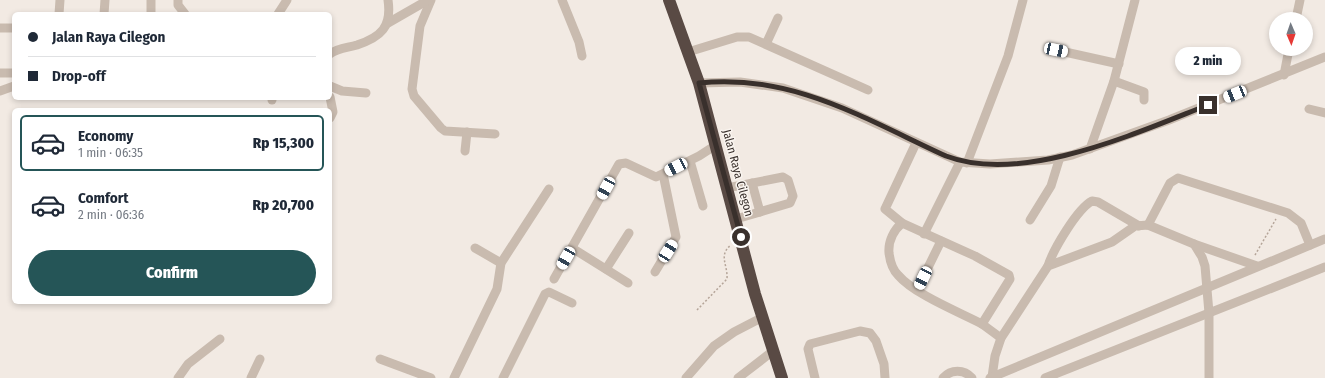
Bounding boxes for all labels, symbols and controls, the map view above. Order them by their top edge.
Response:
north arrow [1269,12,1313,56]
map controls [1269,12,1313,56]
text: Jalan Raya Cilegon [52,28,165,46]
car [1043,42,1069,58]
callout: 2 min [1175,47,1241,75]
text: 2 min [1194,53,1222,68]
text: Drop-off [52,67,106,85]
car [1222,84,1248,104]
route end [1199,96,1217,114]
icon: car [30,125,66,161]
text: Economy [78,127,133,145]
street label: Jalan Raya Cilegon [720,128,756,218]
text: Rp 15,300 [253,134,314,152]
text: 1 min · 06:35 [78,145,143,160]
car [663,156,689,178]
car [595,175,617,201]
icon: car [30,187,66,223]
text: Comfort [78,189,129,207]
text: Rp 20,700 [253,196,314,214]
text: 2 min · 06:36 [78,207,144,222]
route start [732,228,750,246]
car [657,238,679,264]
car [555,245,577,271]
button: Confirm [28,250,316,296]
car [912,265,934,291]

